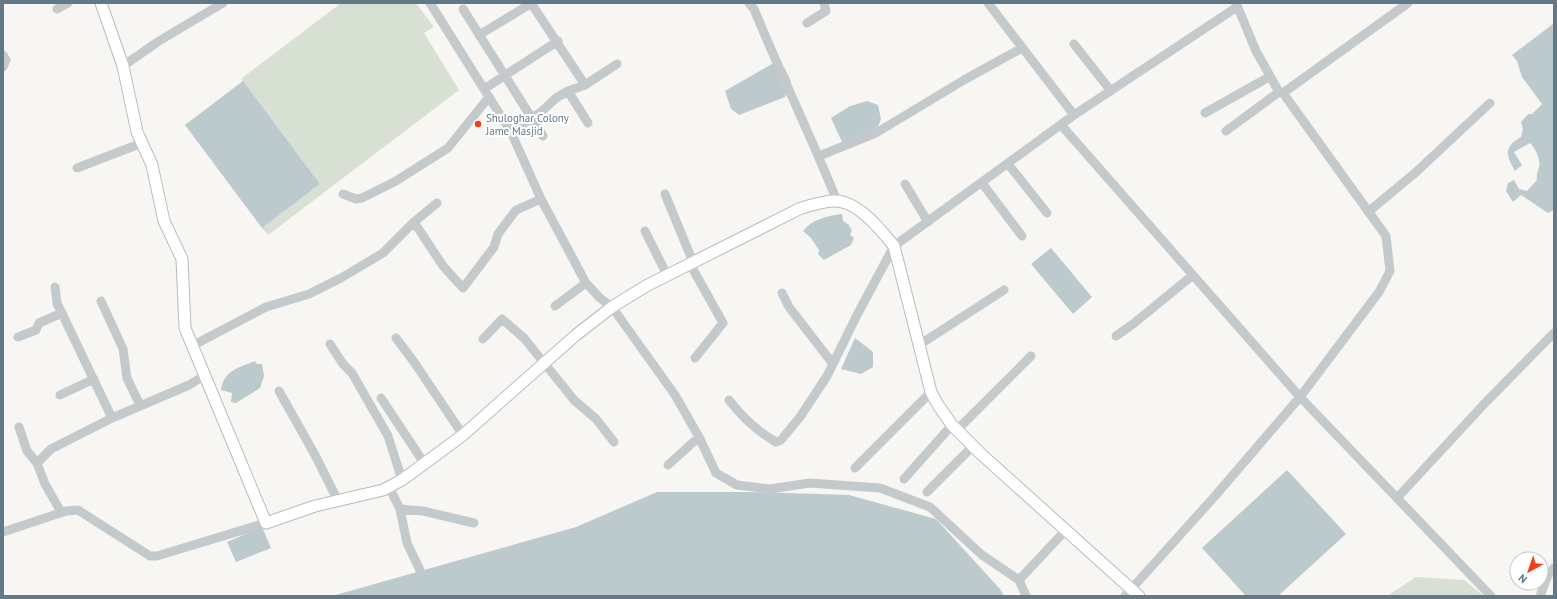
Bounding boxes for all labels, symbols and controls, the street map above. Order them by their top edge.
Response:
place label: Shuloghar Colony Jame Masjid [485,111,570,138]
marker: Shuloghar Colony Jame Masjid [473,119,483,129]
north arrow [1509,551,1549,591]
text: N [1515,571,1530,586]

